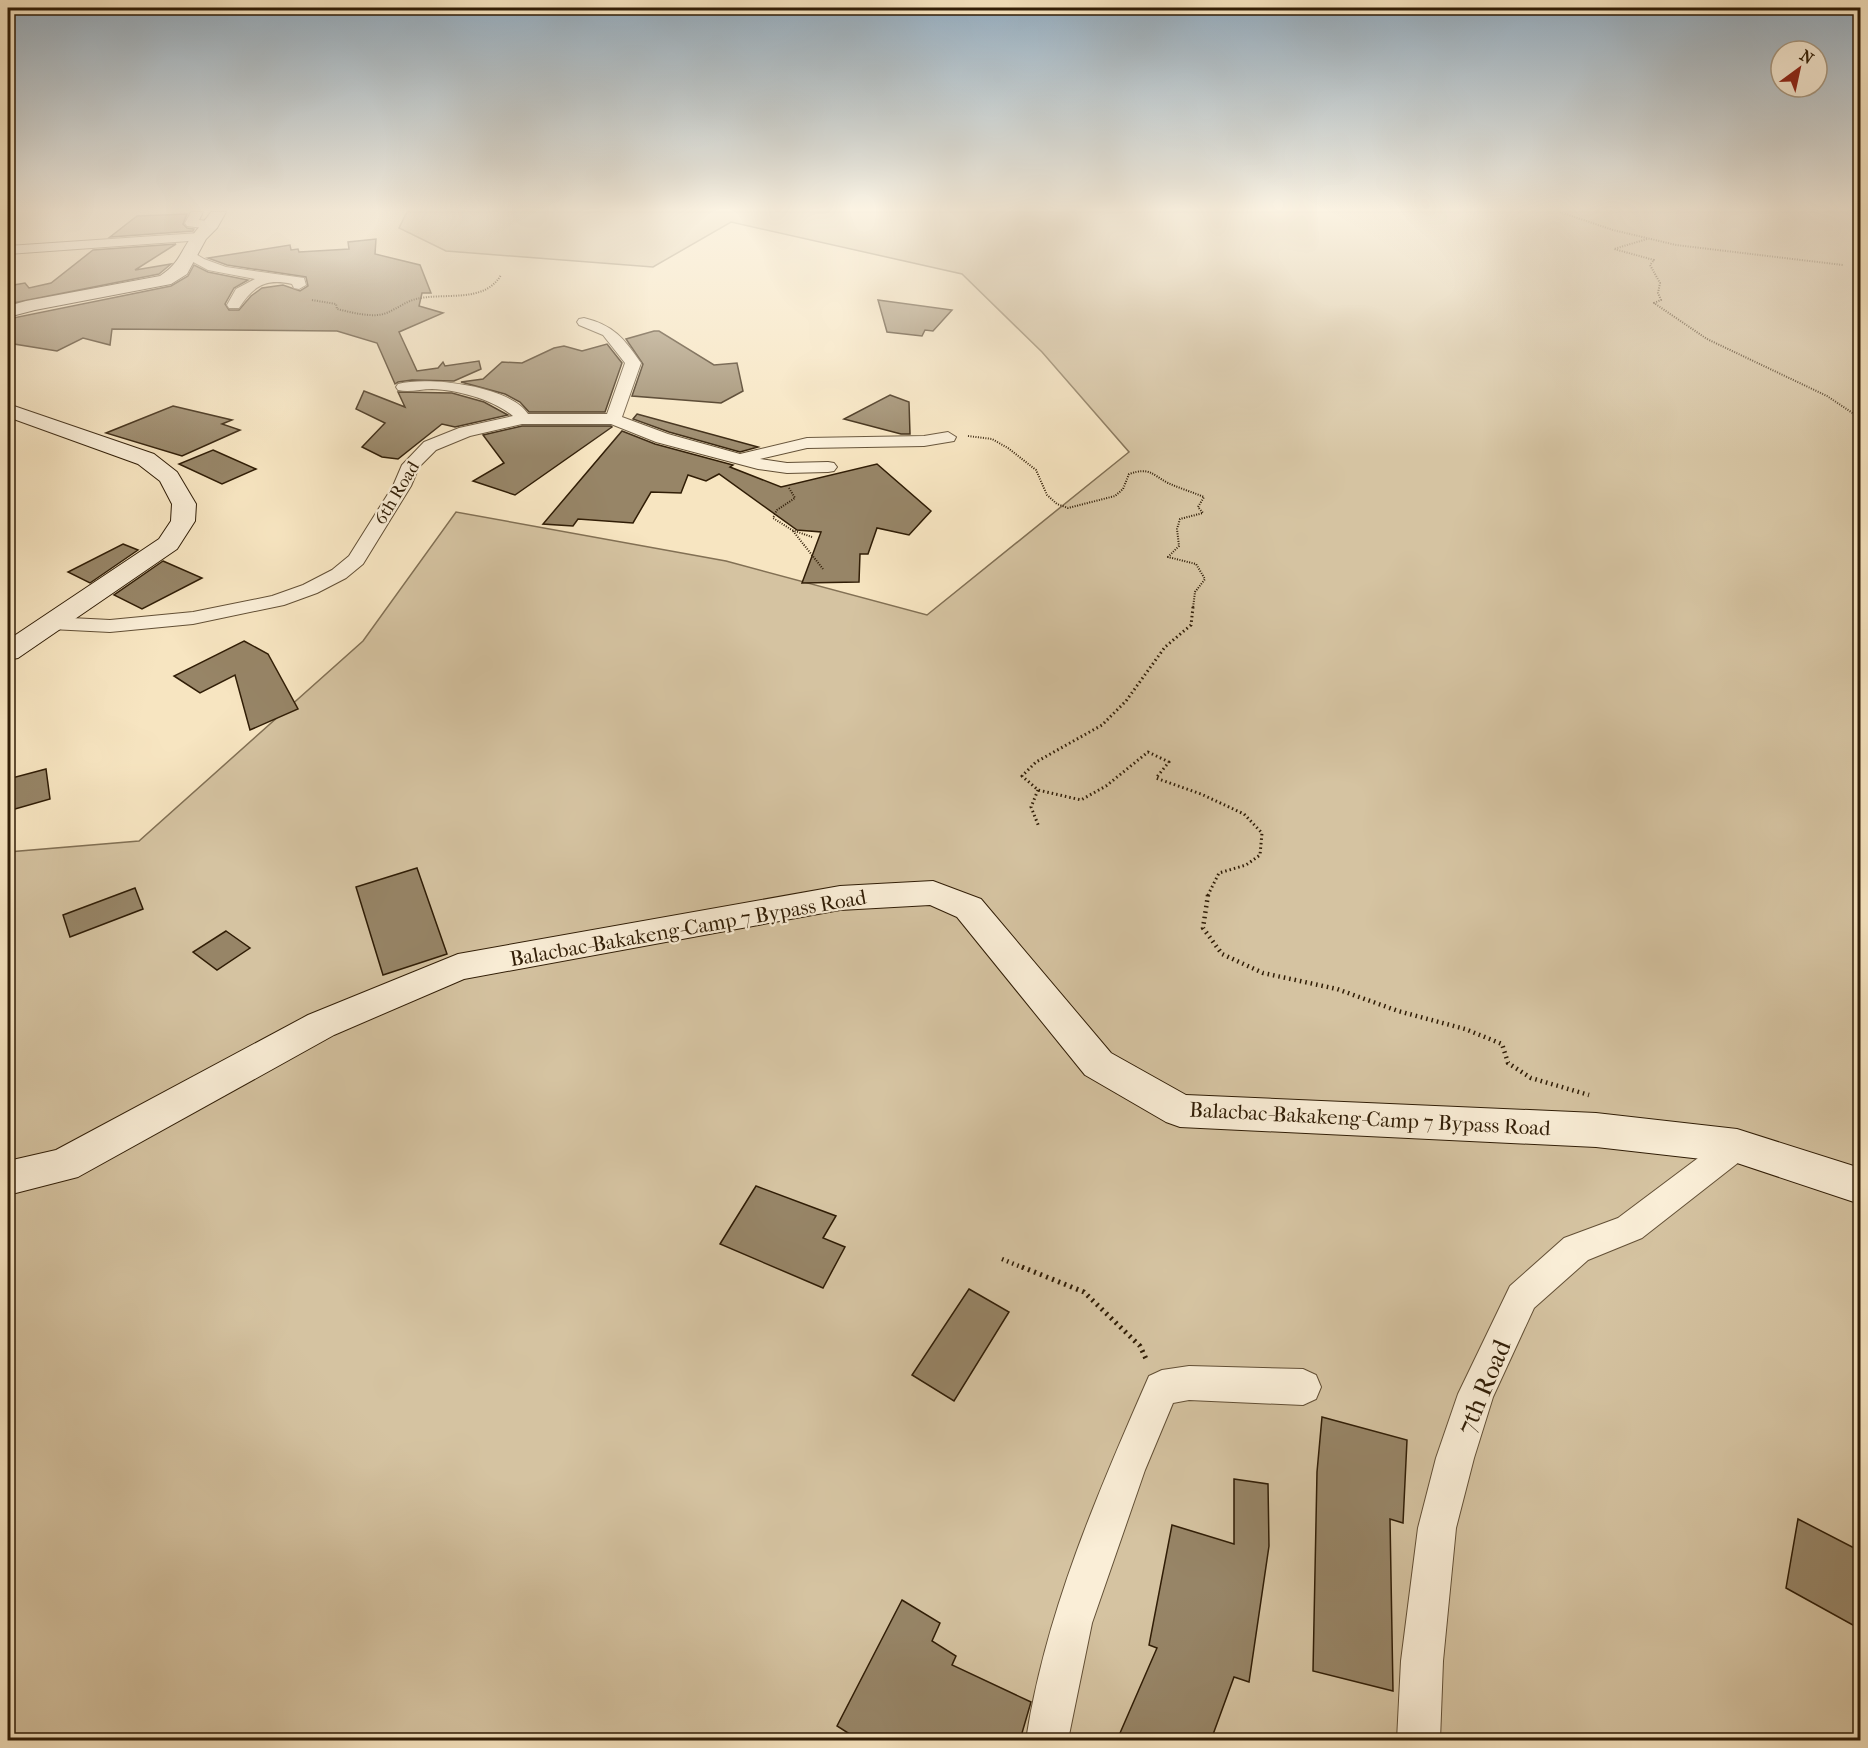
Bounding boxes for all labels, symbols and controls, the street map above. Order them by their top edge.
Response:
north arrow [1769,39,1829,99]
text: N [1797,46,1818,69]
street label: 6th Road [370,457,424,529]
street label: Balacbac-Bakakeng-Camp 7 Bypass Road [508,885,869,971]
street label: Balacbac-Bakakeng-Camp 7 Bypass Road [1189,1098,1552,1140]
street label: 7th Road [1450,1334,1518,1439]

